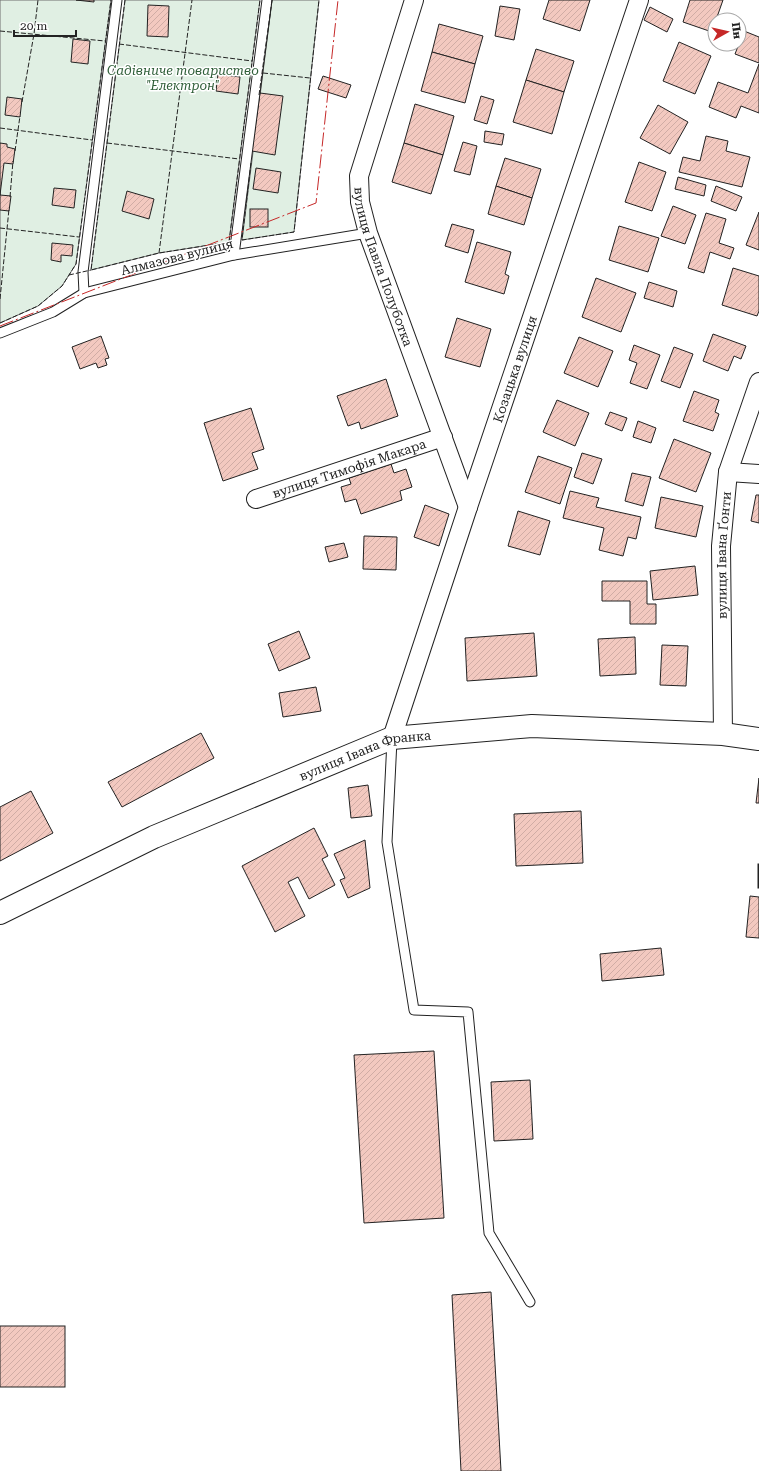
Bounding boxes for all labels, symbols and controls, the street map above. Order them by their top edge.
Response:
scale bar [14,12,76,38]
north arrow [707,12,747,52]
text: 20 m [20,19,47,33]
text: Пн [729,22,744,40]
park label: Садівниче товариство "Електрон" [107,63,259,93]
street label: вулиця Павла Полуботка [352,187,416,348]
street label: Алмазова вулиця [119,236,235,278]
street label: Козацька вулиця [490,313,540,424]
street label: вулиця Тимофія Макара [270,436,428,501]
street label: вулиця Івана Ґонти [713,490,734,619]
street label: вулиця Івана Франка [297,727,431,783]

